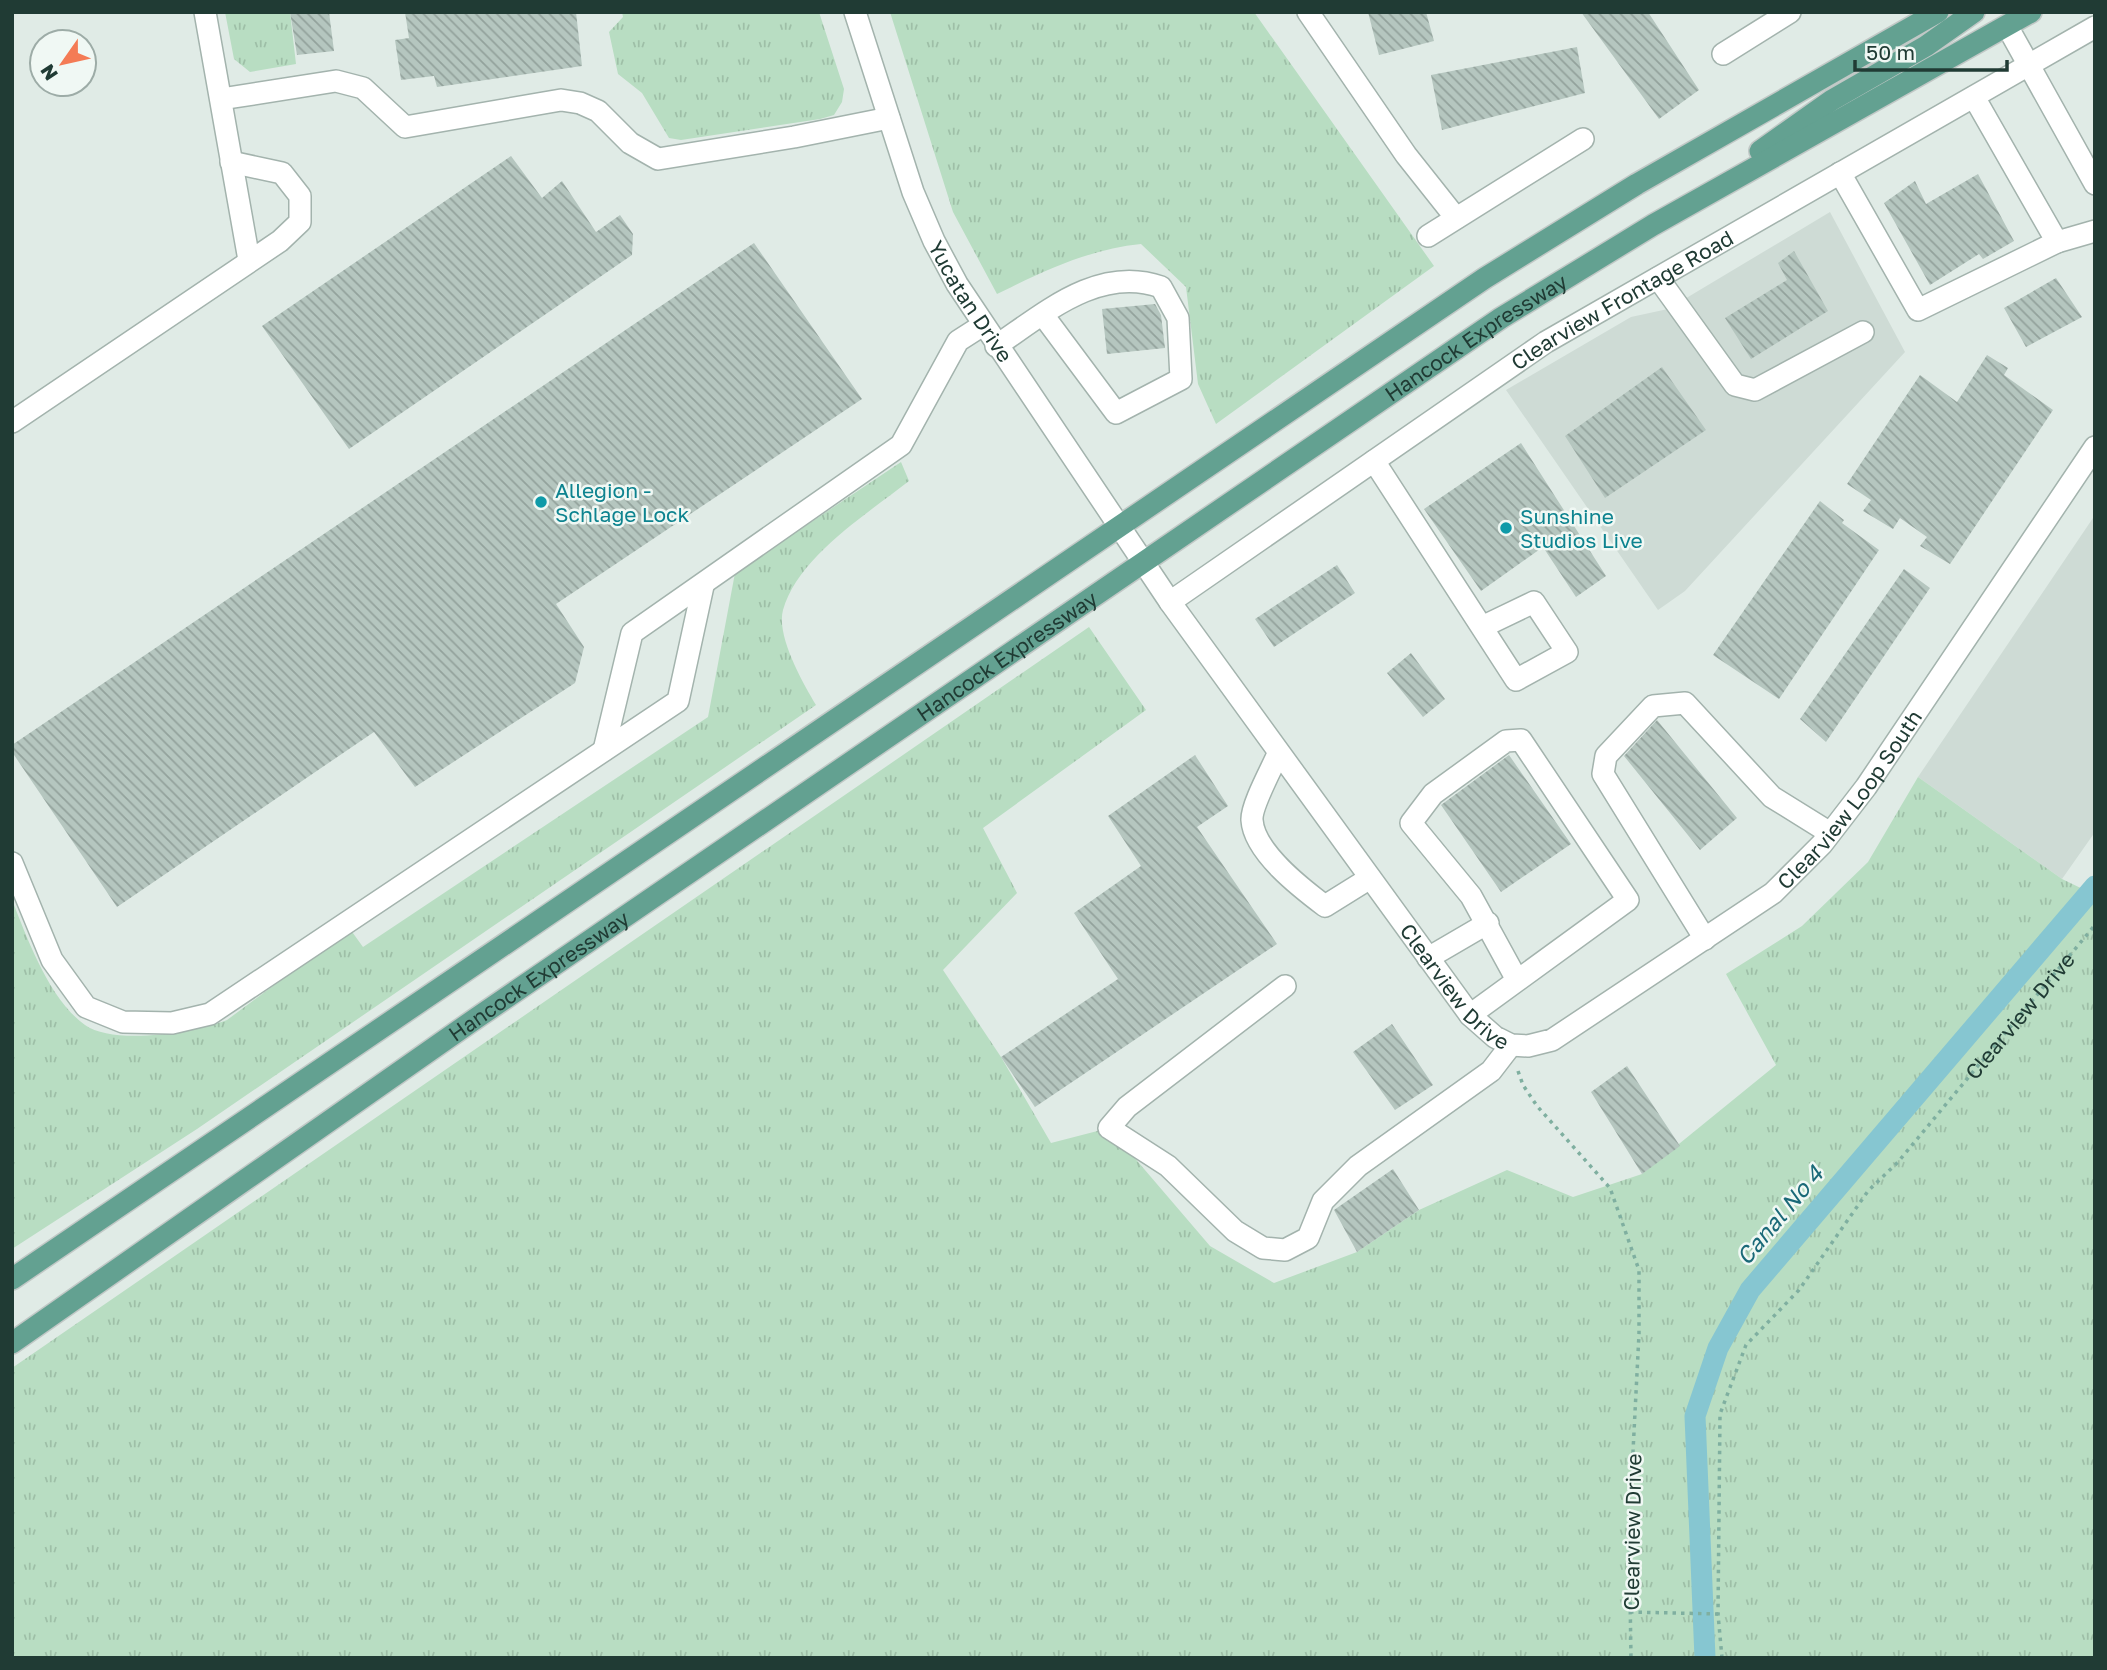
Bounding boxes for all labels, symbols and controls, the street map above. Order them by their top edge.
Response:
north arrow [28,28,98,98]
scale bar [1855,28,2007,72]
text: 50 m [1866,39,1915,65]
text: N [35,60,62,85]
street label: Clearview Frontage Road [1506,224,1738,375]
street label: Yucatan Drive [923,236,1018,367]
street label: Hancock Expressway [1380,268,1572,407]
place label: Allegion - Schlage Lock [555,477,690,527]
marker: Allegion - Schlage Lock [533,494,549,510]
place label: Sunshine Studios Live [1520,503,1643,553]
marker: Sunshine Studios Live [1498,520,1514,536]
street label: Hancock Expressway [911,585,1102,727]
street label: Clearview Loop South [1772,705,1927,894]
street label: Hancock Expressway [443,905,634,1047]
street label: Clearview Drive [1395,918,1513,1055]
street label: Clearview Drive [1959,947,2080,1085]
water label: Canal No 4 [1730,1159,1829,1270]
street label: Clearview Drive [1618,1453,1646,1611]

